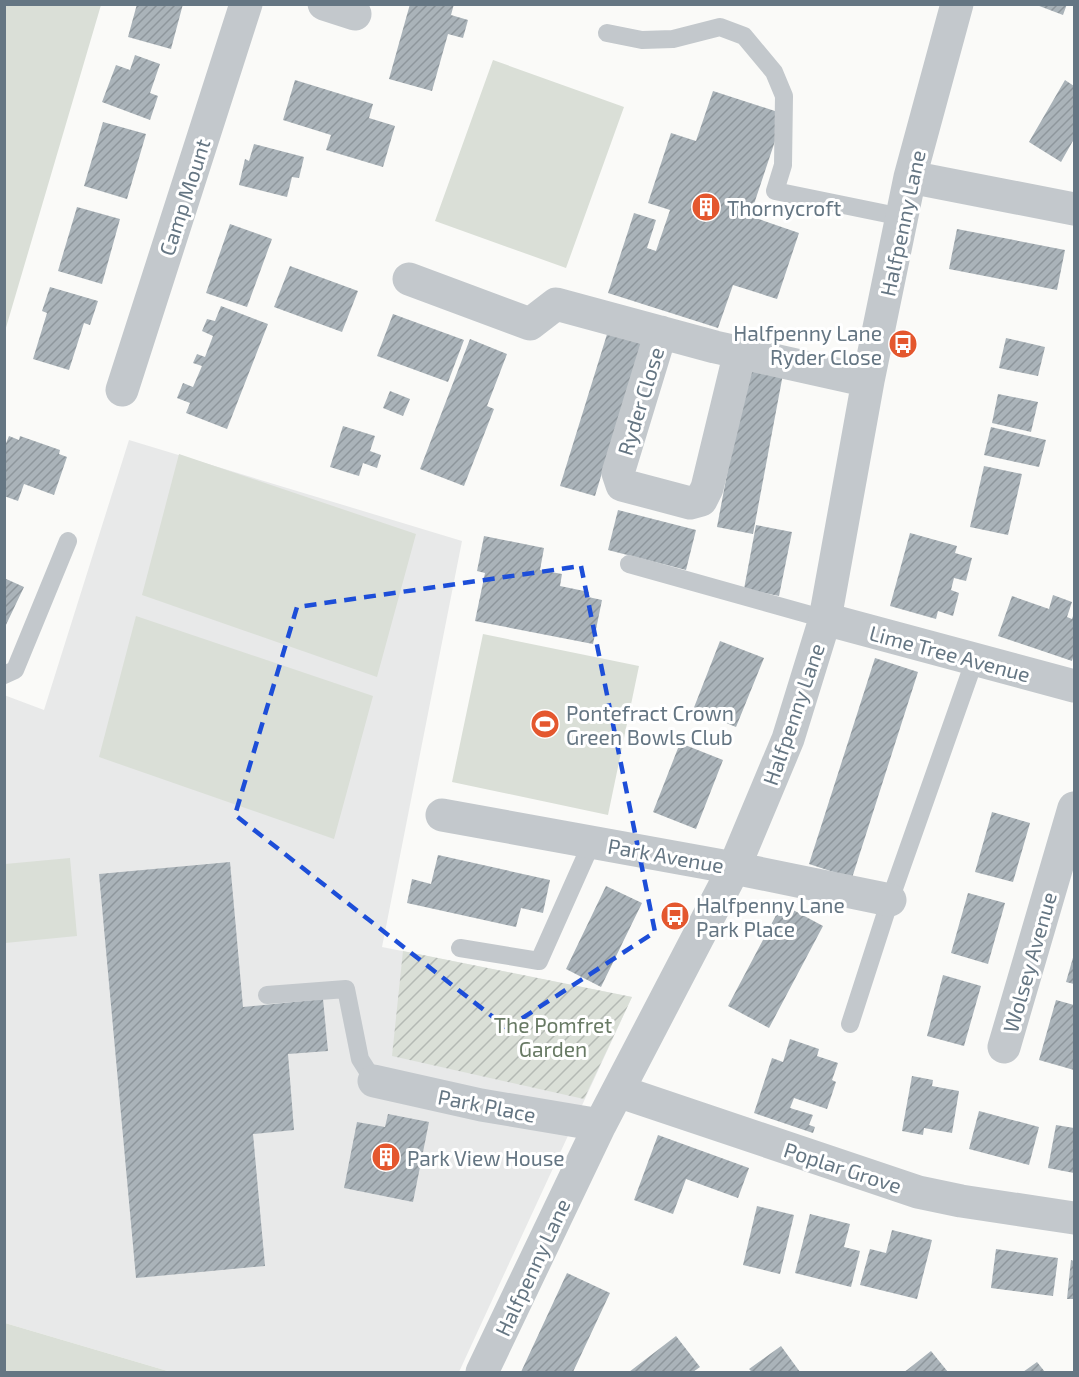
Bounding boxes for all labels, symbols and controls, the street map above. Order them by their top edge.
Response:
street label: Camp Mount [153,135,215,259]
street label: Halfpenny Lane [874,148,930,298]
building icon: Thornycroft [690,191,722,223]
place label: Thornycroft [727,195,841,220]
place label: Halfpenny Lane Ryder Close [733,320,882,369]
bus stop icon: Halfpenny Lane Ryder Close [887,328,919,360]
street label: Ryder Close [612,344,668,458]
street label: Lime Tree Avenue [867,620,1033,686]
street label: Halfpenny Lane [757,640,829,788]
place label: Pontefract Crown Green Bowls Club [566,700,734,749]
sports icon: Pontefract Crown Green Bowls Club [529,708,561,740]
street label: Park Avenue [606,833,726,877]
street label: Wolsey Avenue [997,889,1061,1035]
place label: Halfpenny Lane Park Place [696,892,845,941]
bus stop icon: Halfpenny Lane Park Place [659,900,691,932]
park label: The Pomfret Garden [494,1012,612,1061]
street label: Park Place [436,1083,538,1127]
street label: Poplar Grove [781,1136,905,1198]
building icon: Park View House [370,1141,402,1173]
place label: Park View House [407,1145,565,1170]
street label: Halfpenny Lane [489,1194,575,1340]

